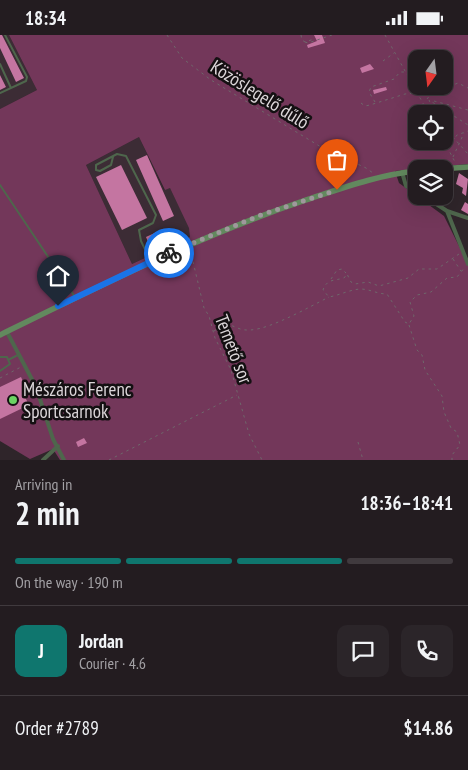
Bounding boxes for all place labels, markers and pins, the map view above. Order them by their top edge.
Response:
pin [316,139,358,190]
pin [37,255,79,306]
place label: Mészáros Ferenc Sportcsarnok [23,377,132,423]
marker: Mészáros Ferenc Sportcsarnok [7,394,19,406]

